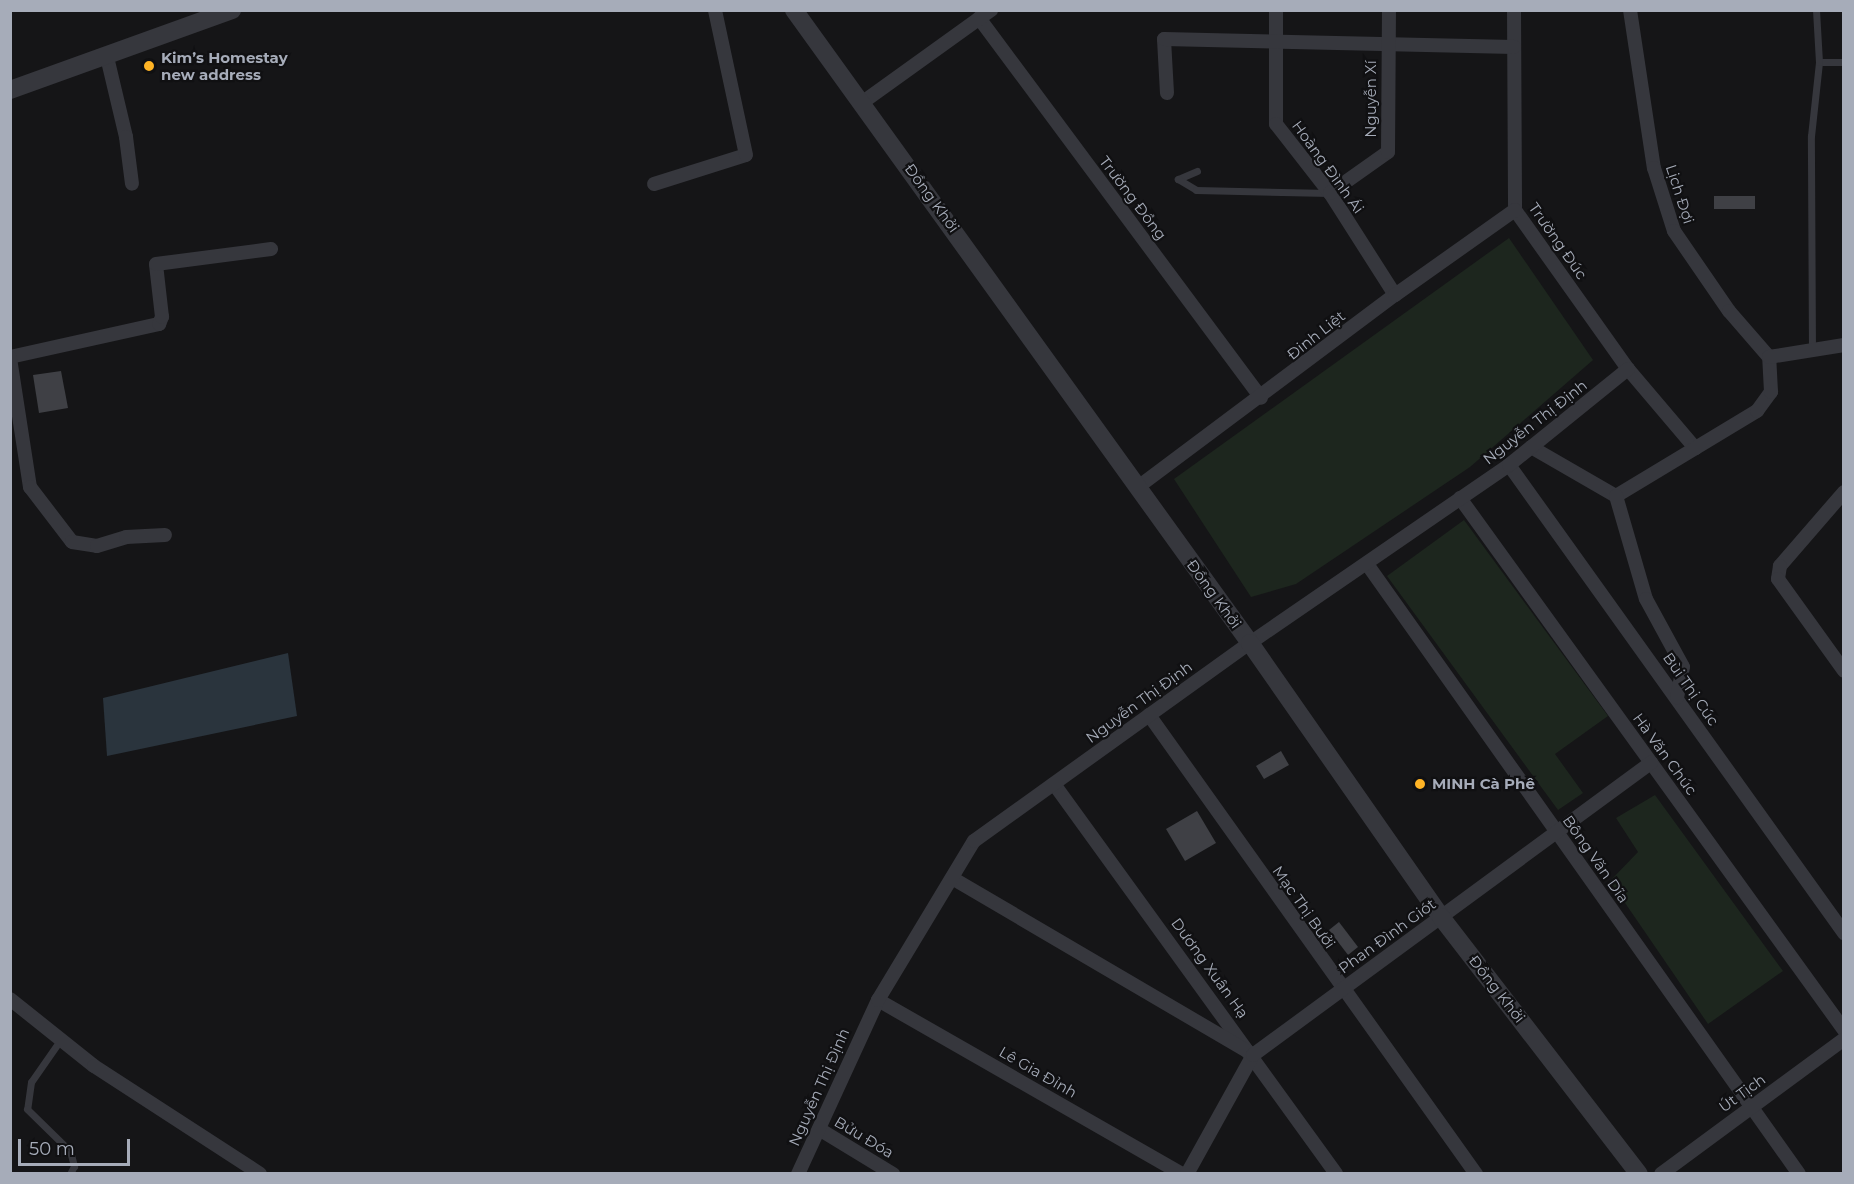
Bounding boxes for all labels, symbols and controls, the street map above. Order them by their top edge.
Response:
place label: Kim’s Homestay new address [161,48,288,83]
marker: Kim’s Homestay new address [142,59,156,73]
street label: Nguyễn Xí [1362,60,1380,138]
street label: Hoàng Đình Ái [1288,117,1368,217]
street label: Trường Đồng [1096,153,1170,243]
street label: Đồng Khởi [901,160,963,236]
street label: Lịch Đợi [1662,162,1698,226]
street label: Trường Đúc [1525,199,1591,283]
street label: Đinh Liệt [1283,307,1349,363]
street label: Nguyễn Thị Định [1479,376,1591,468]
street label: Đồng Khởi [1183,556,1245,632]
street label: Bùi Thị Cúc [1659,649,1723,729]
street label: Nguyễn Thị Định [1082,657,1196,747]
street label: Hà Văn Chúc [1629,710,1701,798]
place label: MINH Cà Phê [1432,775,1535,793]
marker: MINH Cà Phê [1413,777,1427,791]
street label: Bông Văn Dĩa [1559,812,1633,906]
street label: Mạc Thị Bưởi [1269,862,1339,952]
street label: Phan Đình Giót [1335,895,1439,977]
street label: Dương Xuân Hạ [1168,914,1252,1022]
street label: Đồng Khởi [1465,952,1529,1026]
street label: Nguyễn Thị Định [785,1025,853,1149]
street label: Lê Gia Đỉnh [996,1042,1080,1102]
street label: Út Tịch [1715,1070,1769,1116]
street label: Bửu Đóa [831,1112,897,1162]
scale bar [21,1127,134,1165]
text: 50 m [29,1138,75,1160]

